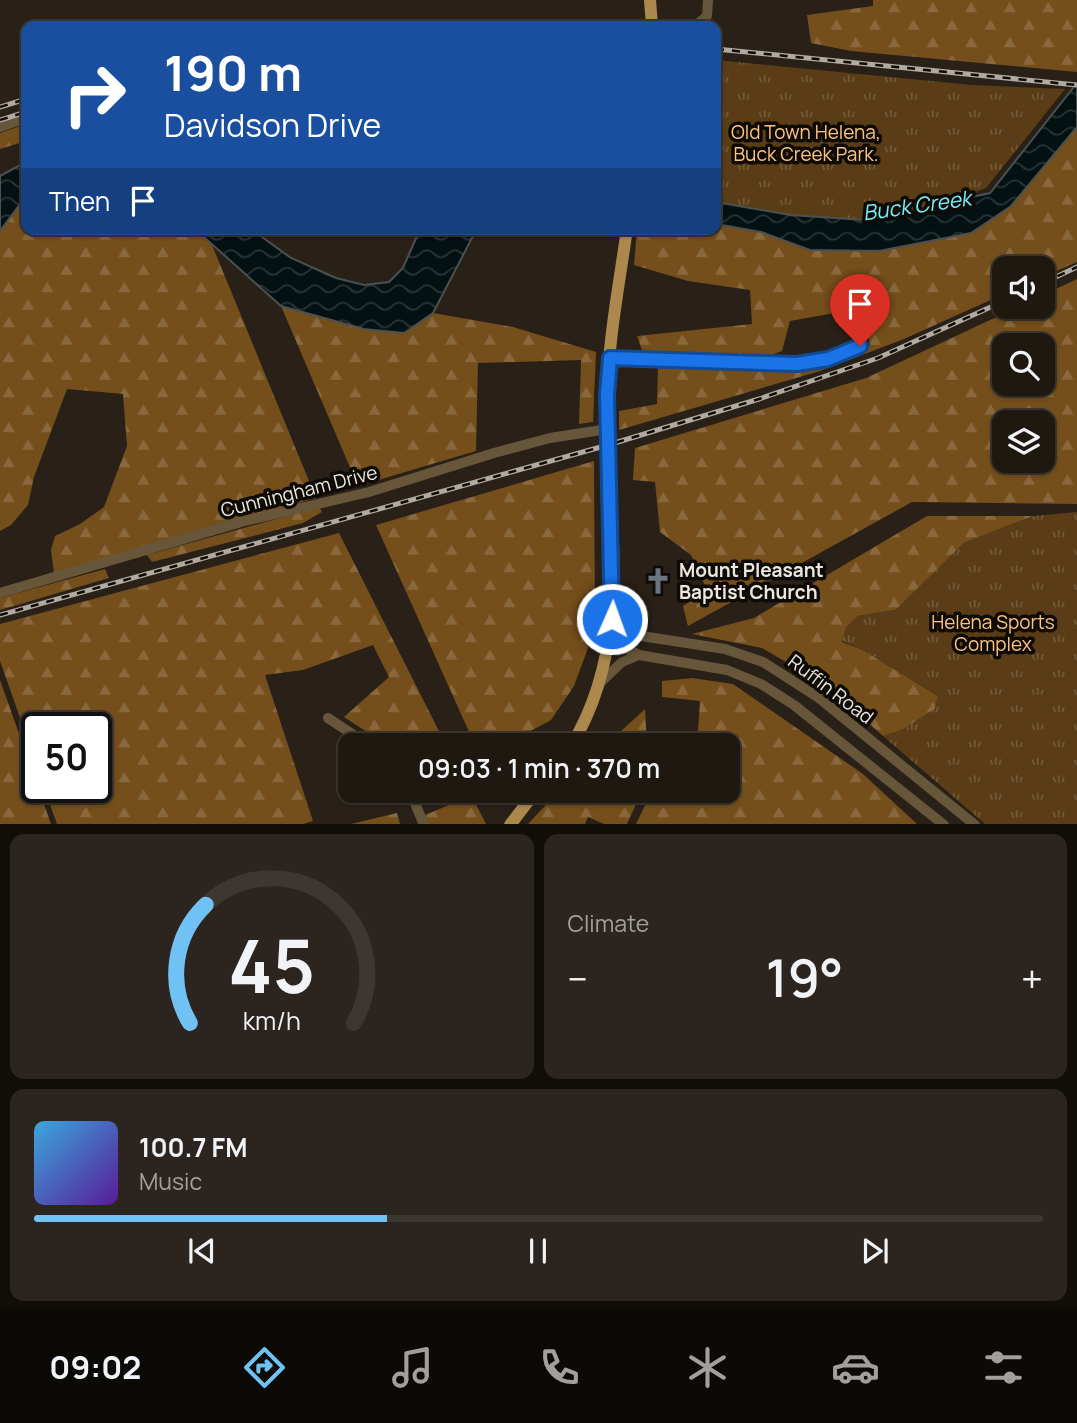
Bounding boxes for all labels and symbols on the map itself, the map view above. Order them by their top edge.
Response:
park label: Old Town Helena, Buck Creek Park. [731,119,881,167]
water label: Buck Creek [861,183,975,226]
pin [830,274,890,346]
street label: Cunningham Drive [218,459,380,523]
place label: Mount Pleasant Baptist Church [679,557,824,605]
church icon: Mount Pleasant Baptist Church [643,566,673,596]
position arrow [575,582,649,656]
park label: Helena Sports Complex [931,609,1055,657]
street label: Ruffin Road [783,648,879,730]
speed limit sign: 50 [21,712,112,803]

